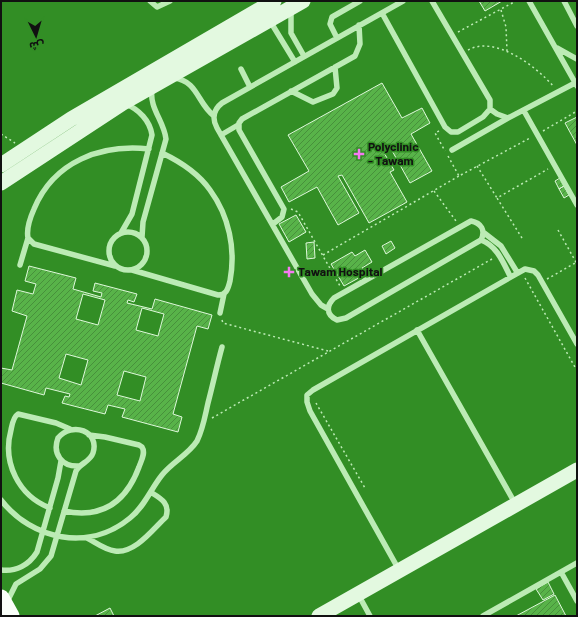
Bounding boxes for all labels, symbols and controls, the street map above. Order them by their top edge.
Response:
north arrow [16,16,56,56]
text: ش [29,38,45,54]
place label: Polyclinic - Tawam [368,139,419,167]
marker: Polyclinic - Tawam [353,148,365,160]
place label: Tawam Hospital [298,264,383,278]
marker: Tawam Hospital [283,266,295,278]

